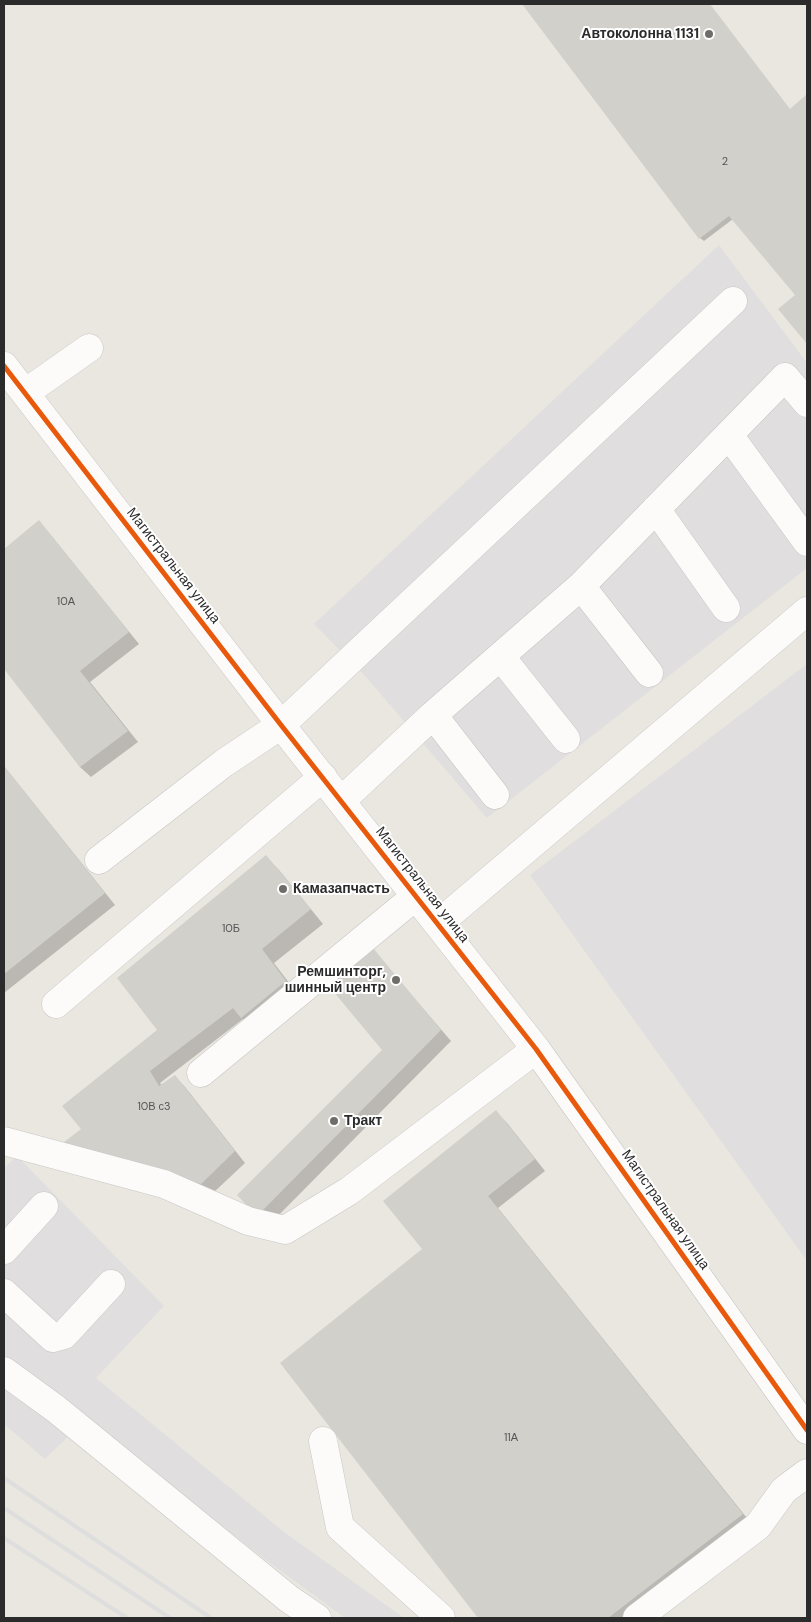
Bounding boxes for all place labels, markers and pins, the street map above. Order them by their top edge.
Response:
place label: Автоколонна 1131 [581,26,699,42]
marker: Автоколонна 1131 [703,28,715,40]
place label: Камазапчасть [293,881,390,897]
marker: Камазапчасть [277,883,289,895]
place label: Ремшинторг, шинный центр [285,964,386,996]
marker: Ремшинторг, шинный центр [390,974,402,986]
place label: Тракт [344,1113,382,1129]
marker: Тракт [328,1115,340,1127]

